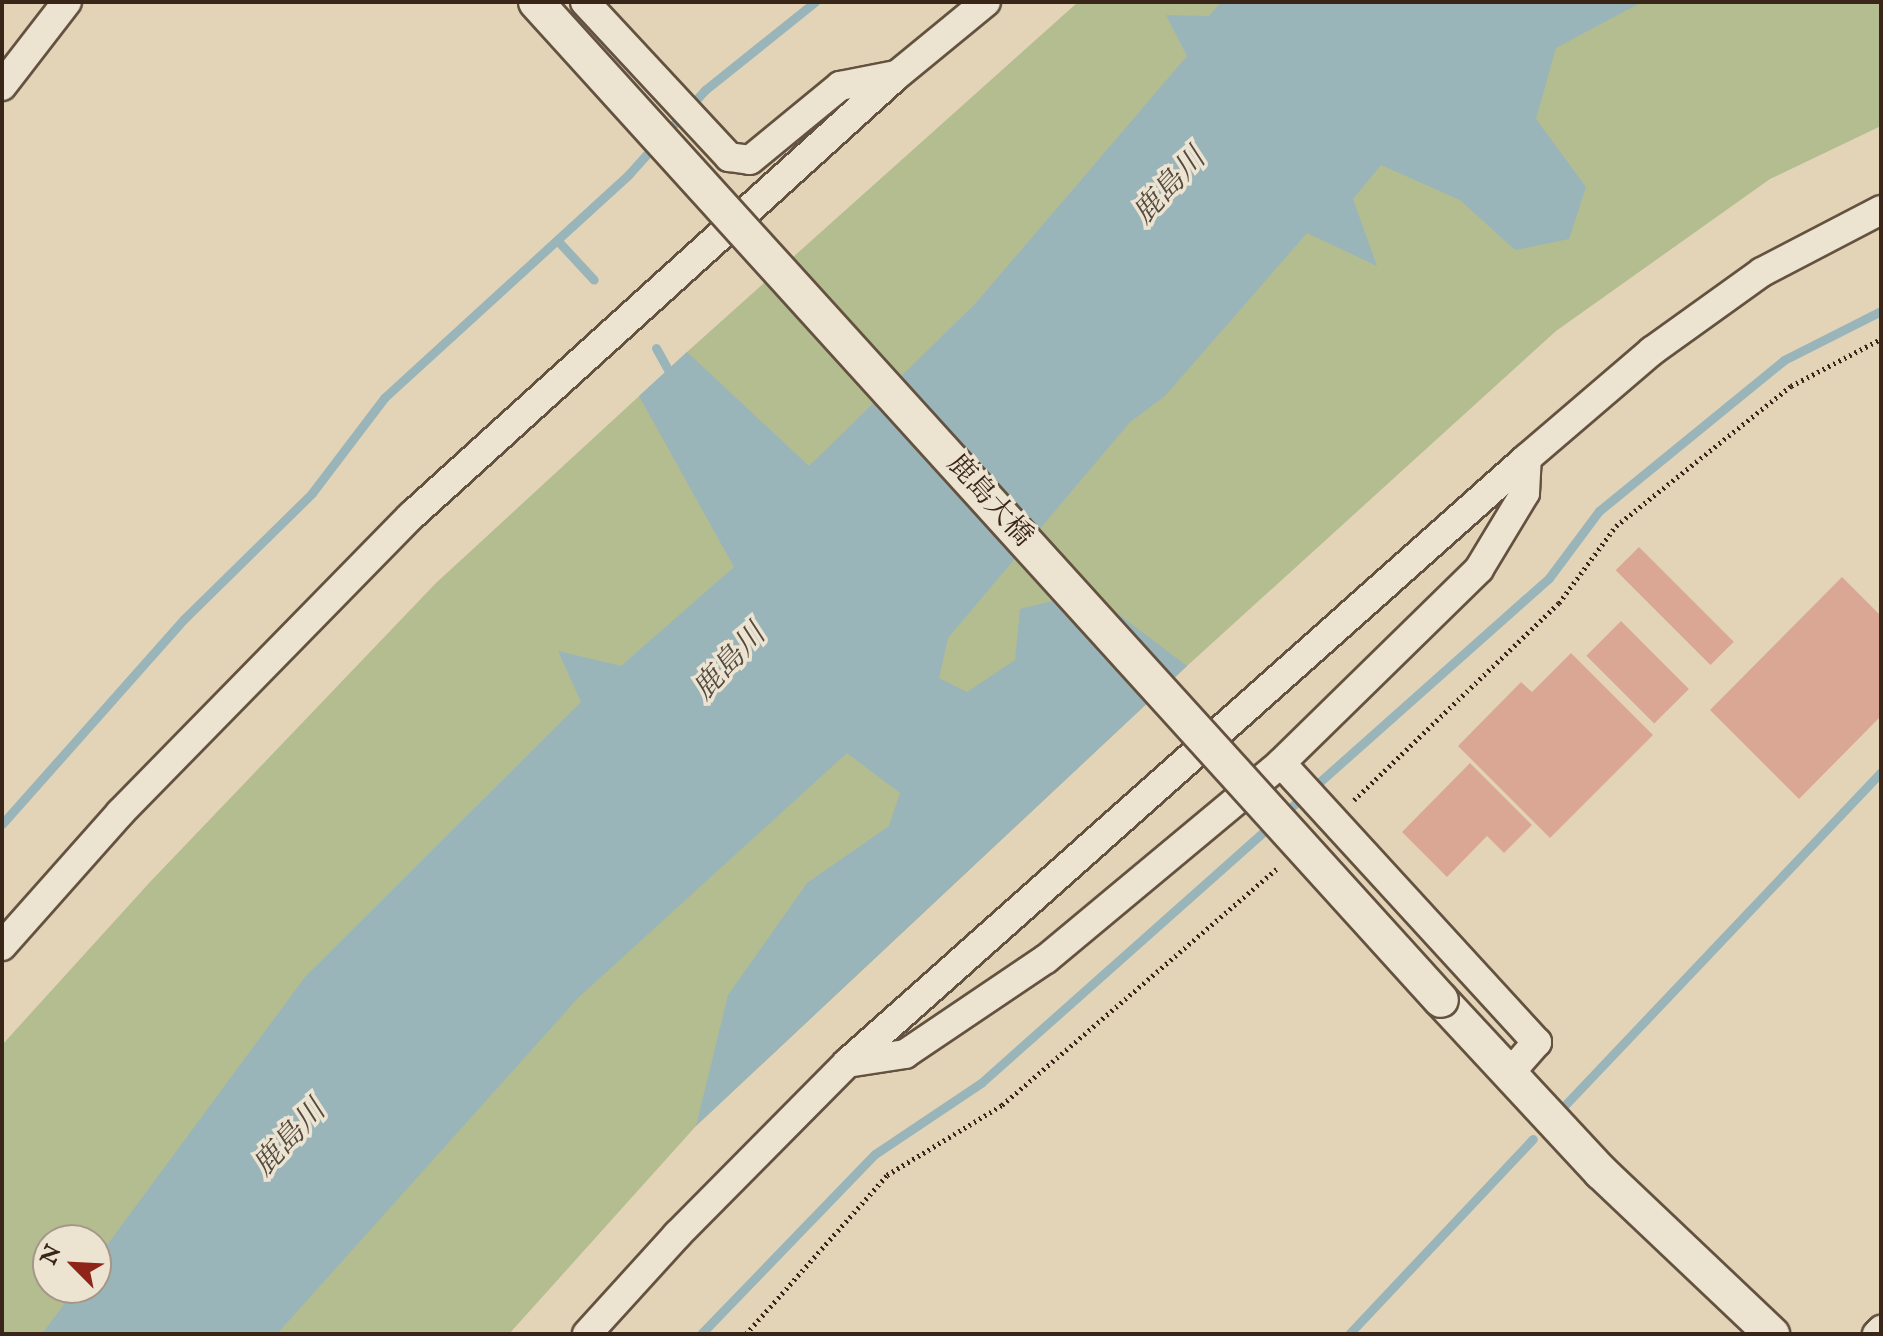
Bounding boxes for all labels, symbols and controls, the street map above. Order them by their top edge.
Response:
water label: 鹿島川 [1126,142,1214,232]
street label: 鹿島大橋 [939,448,1039,554]
water label: 鹿島川 [686,618,774,708]
water label: 鹿島川 [246,1094,334,1184]
north arrow [32,1224,112,1304]
text: N [35,1241,69,1269]

